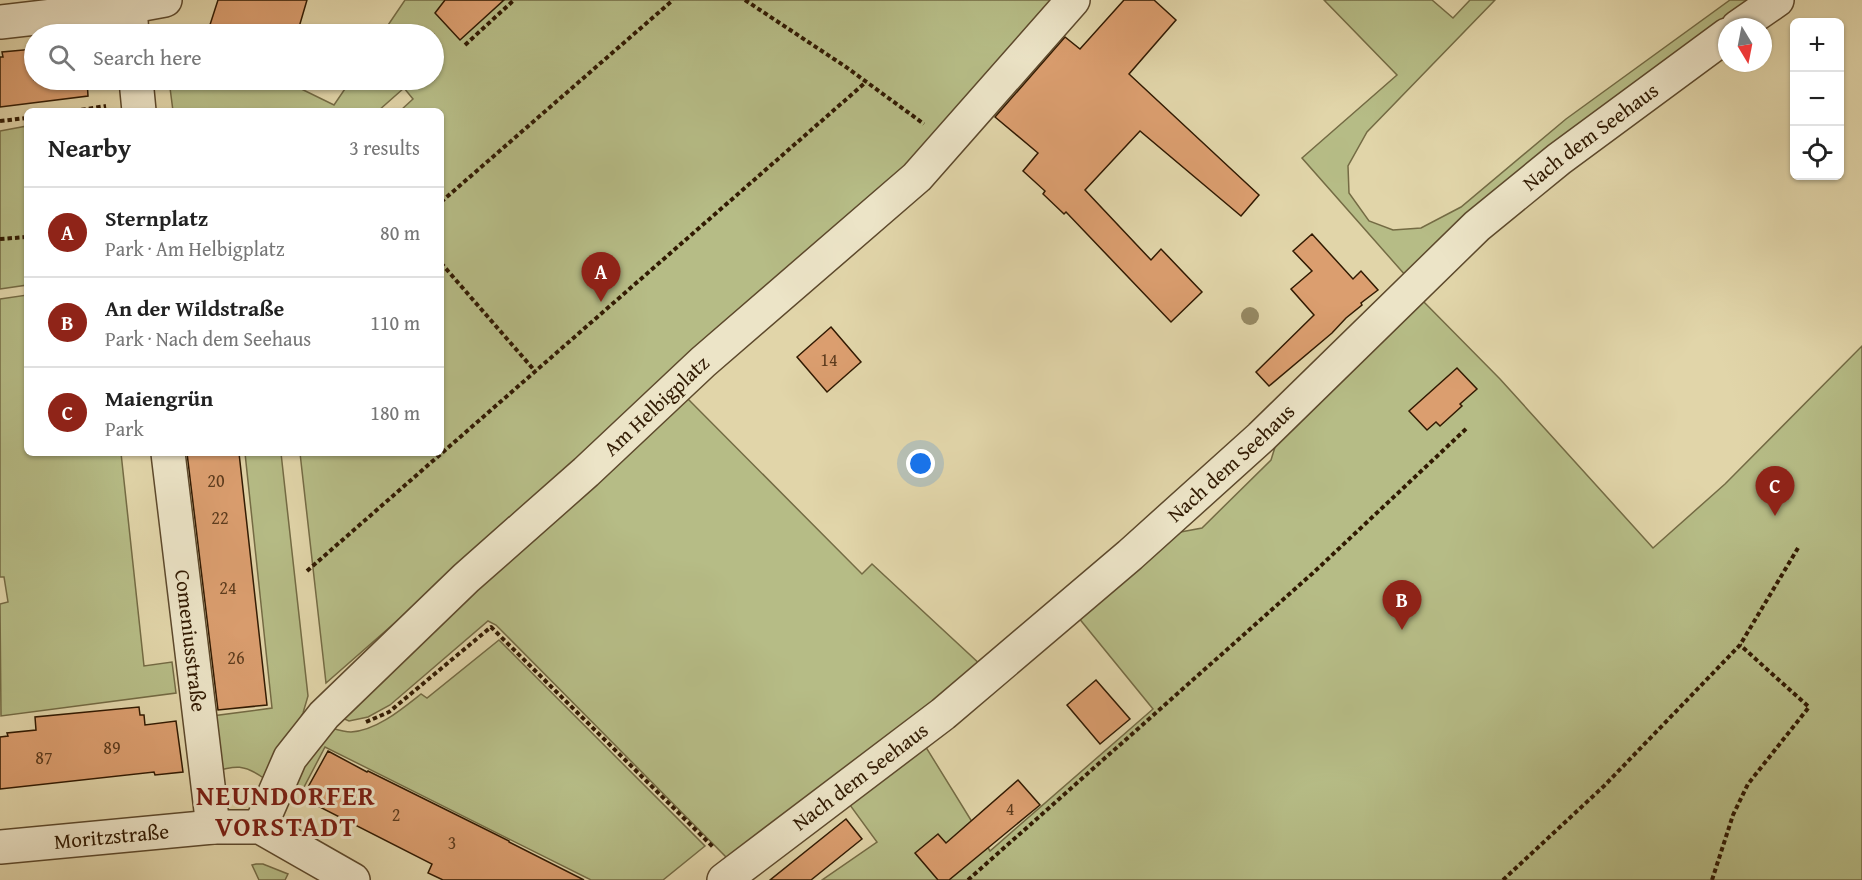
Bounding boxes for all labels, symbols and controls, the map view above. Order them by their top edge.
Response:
north arrow [1718,18,1772,72]
map controls [1790,18,1844,180]
button: + [1790,18,1844,72]
search box [24,24,444,90]
icon: search [45,41,78,74]
text: Search here [93,41,202,73]
button: − [1790,72,1844,126]
street label: Nach dem Seehaus [1515,75,1665,198]
button: locate [1790,126,1844,180]
text: Nearby [48,128,131,167]
text: 3 results [349,133,420,162]
text: Sternplatz [105,202,208,234]
text: A [61,218,74,247]
text: 80 m [380,218,420,247]
text: Park · Am Helbigplatz [105,234,284,263]
pin: A [582,252,620,302]
text: An der Wildstraße [105,292,284,324]
text: B [61,308,74,337]
text: 110 m [370,308,420,337]
text: Park · Nach dem Seehaus [105,324,311,353]
house number: 14 [820,346,838,373]
street label: Am Helbigplatz [596,348,716,463]
text: Maiengrün [105,382,213,414]
street label: Nach dem Seehaus [1160,396,1302,529]
text: C [62,398,73,427]
text: 180 m [370,398,420,427]
text: Park [105,414,144,443]
your location [906,449,935,478]
pin: C [1756,466,1794,516]
house number: 20 [207,467,225,494]
house number: 22 [211,504,229,531]
street label: Comeniusstraße [167,568,215,714]
house number: 24 [219,574,237,601]
pin: B [1382,580,1422,630]
house number: 26 [227,644,245,671]
street label: Nach dem Seehaus [786,715,934,838]
house number: 89 [103,734,121,761]
house number: 87 [35,744,53,771]
district label: NEUNDORFER VORSTADT [196,775,376,846]
house number: 4 [1006,795,1014,822]
house number: 2 [392,801,400,828]
street label: Moritzstraße [53,815,171,857]
house number: 3 [448,829,456,856]

